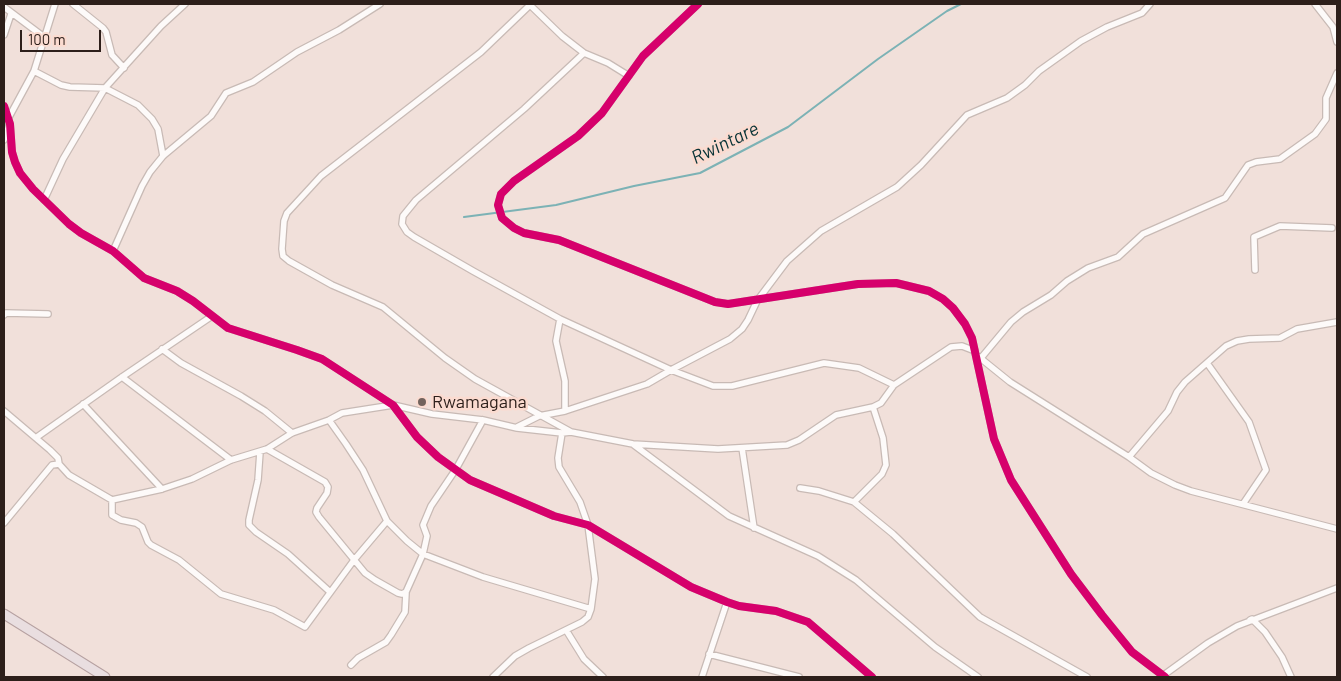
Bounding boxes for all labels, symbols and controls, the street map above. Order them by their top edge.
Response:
scale bar [22,20,104,52]
text: 100 m [28,30,66,48]
water label: Rwintare [688,117,762,169]
place label: Rwamagana [432,391,527,413]
marker: Rwamagana [416,396,428,408]

